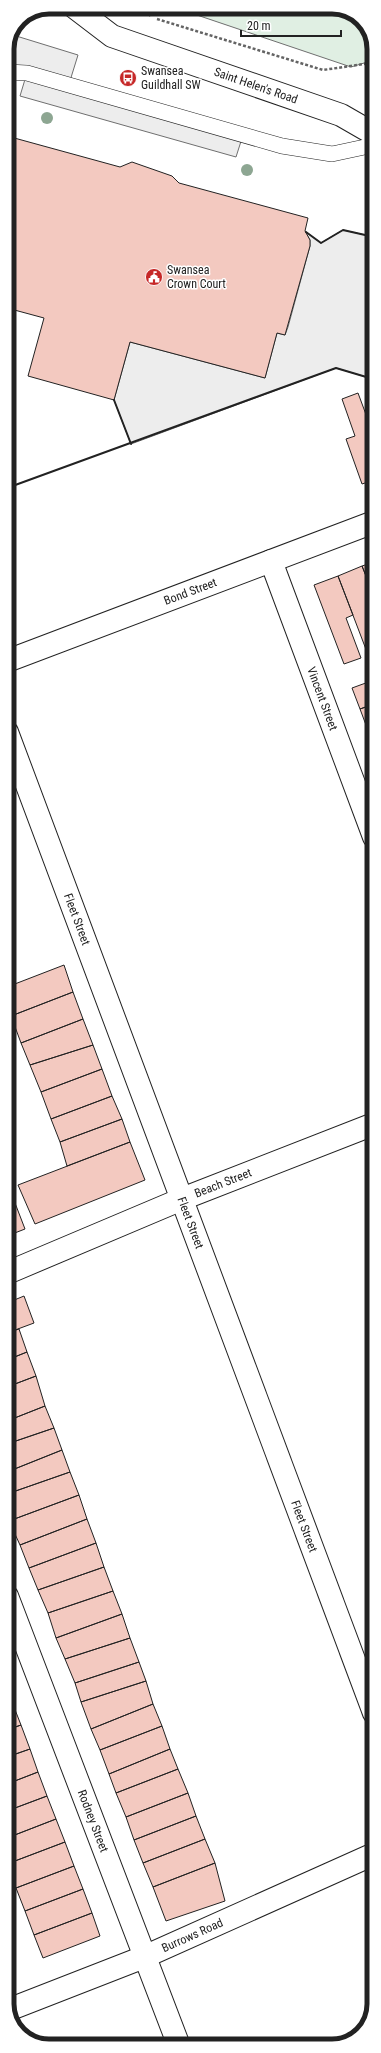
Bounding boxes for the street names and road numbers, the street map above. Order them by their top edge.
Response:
street label: Saint Helen's Road [212,65,300,107]
street label: Bond Street [162,575,219,608]
street label: Vincent Street [304,665,341,733]
street label: Fleet Street [61,891,93,948]
street label: Beach Street [192,1165,254,1200]
street label: Fleet Street [175,1195,207,1251]
street label: Fleet Street [288,1498,320,1555]
street label: Rodney Street [75,1788,111,1855]
street label: Burrows Road [160,1915,225,1955]

